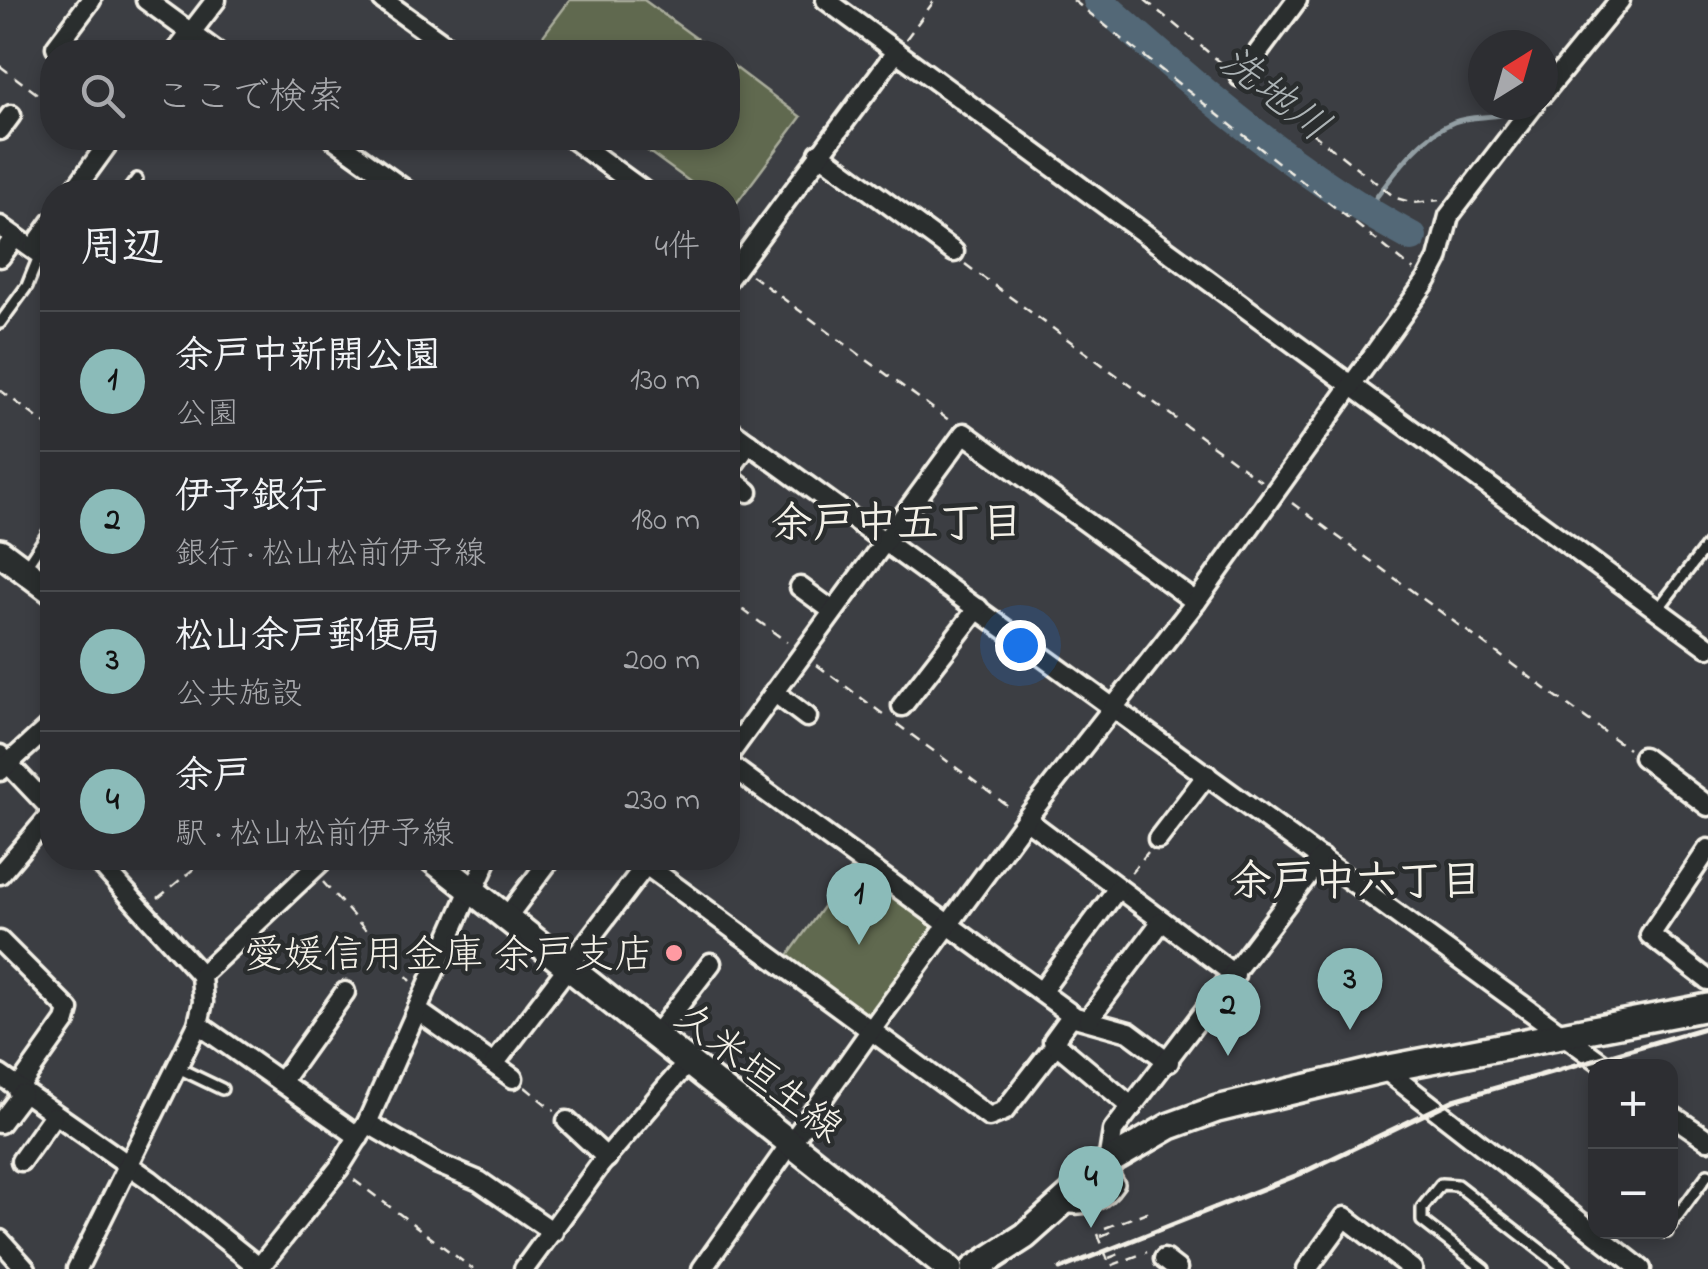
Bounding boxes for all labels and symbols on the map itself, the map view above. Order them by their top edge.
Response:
north arrow [1468,30,1558,120]
water label: 洗地川 [1205,33,1342,158]
district label: 余戸中五丁目 [771,495,1023,556]
your location [995,620,1046,671]
district label: 余戸中六丁目 [1230,853,1482,914]
pin: 1 [826,862,892,945]
place label: 愛媛信用金庫 余戸支店 [244,928,654,987]
marker: 愛媛信用金庫 余戸支店 [663,942,685,964]
pin: 3 [1318,948,1382,1030]
pin: 2 [1196,974,1260,1056]
street label: 久米垣生線 [660,990,854,1159]
pin: 4 [1058,1146,1124,1228]

